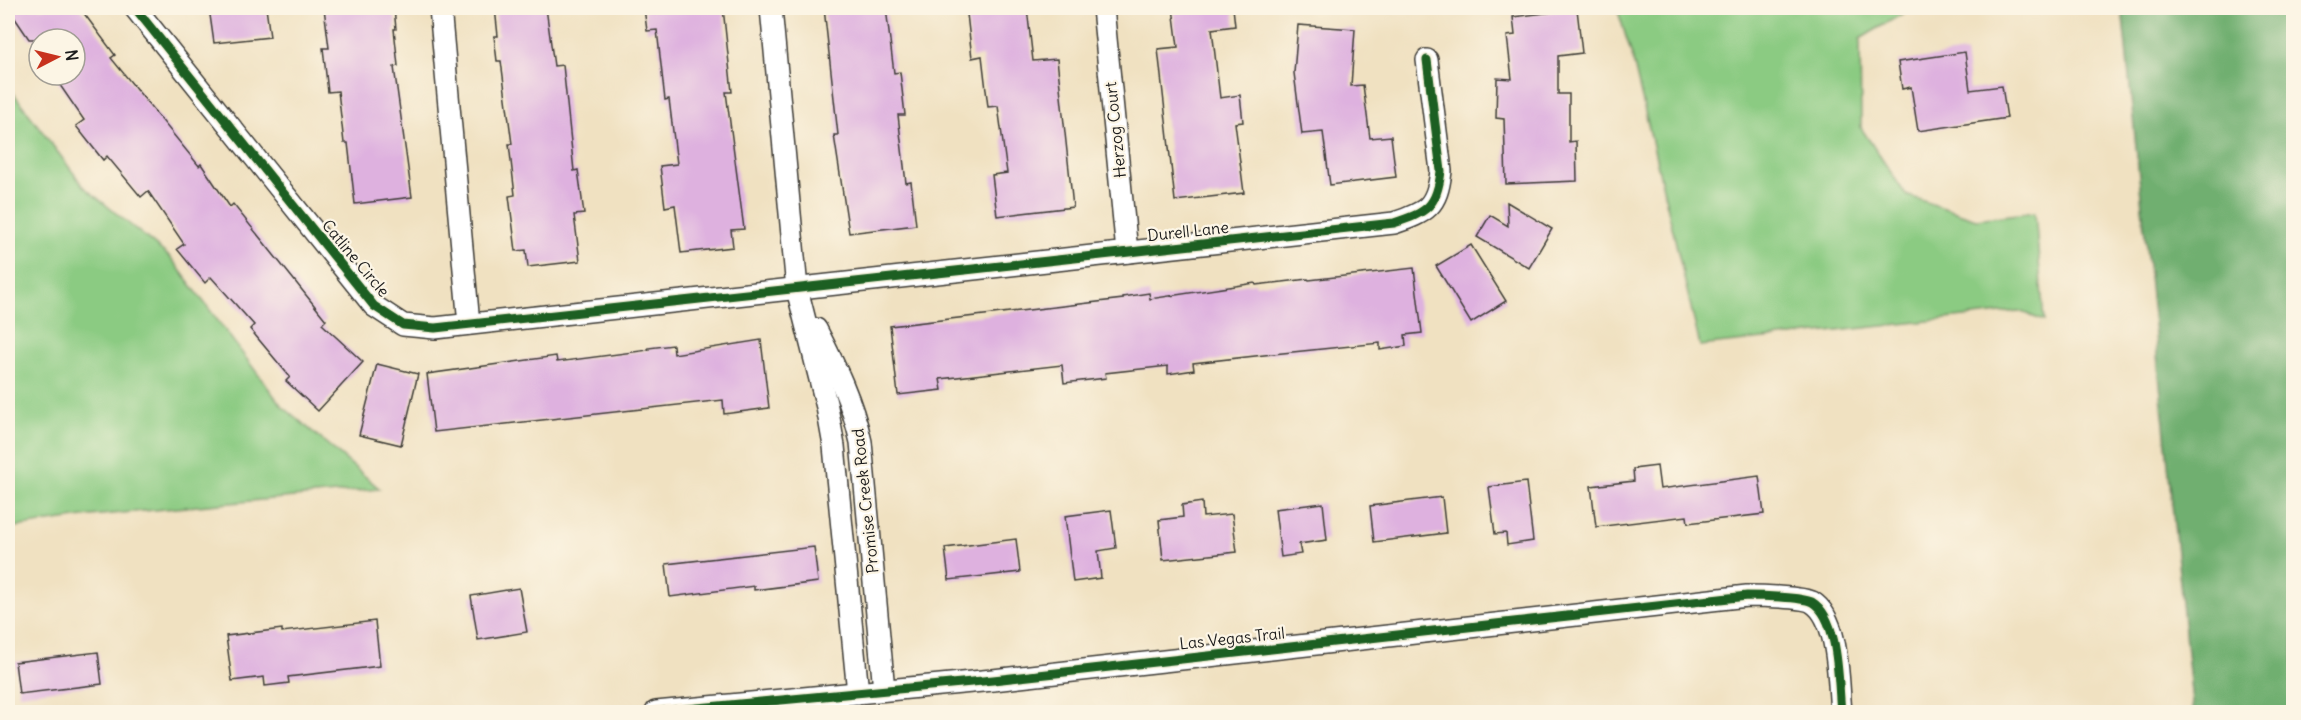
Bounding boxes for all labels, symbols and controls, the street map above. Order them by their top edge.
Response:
north arrow [27,27,87,87]
text: N [61,48,82,62]
street label: Herzog Court [1100,80,1130,179]
street label: Catline Circle [318,215,394,301]
street label: Durell Lane [1146,217,1230,245]
street label: Promise Creek Road [847,428,883,574]
street label: Las Vegas Trail [1178,623,1286,653]

